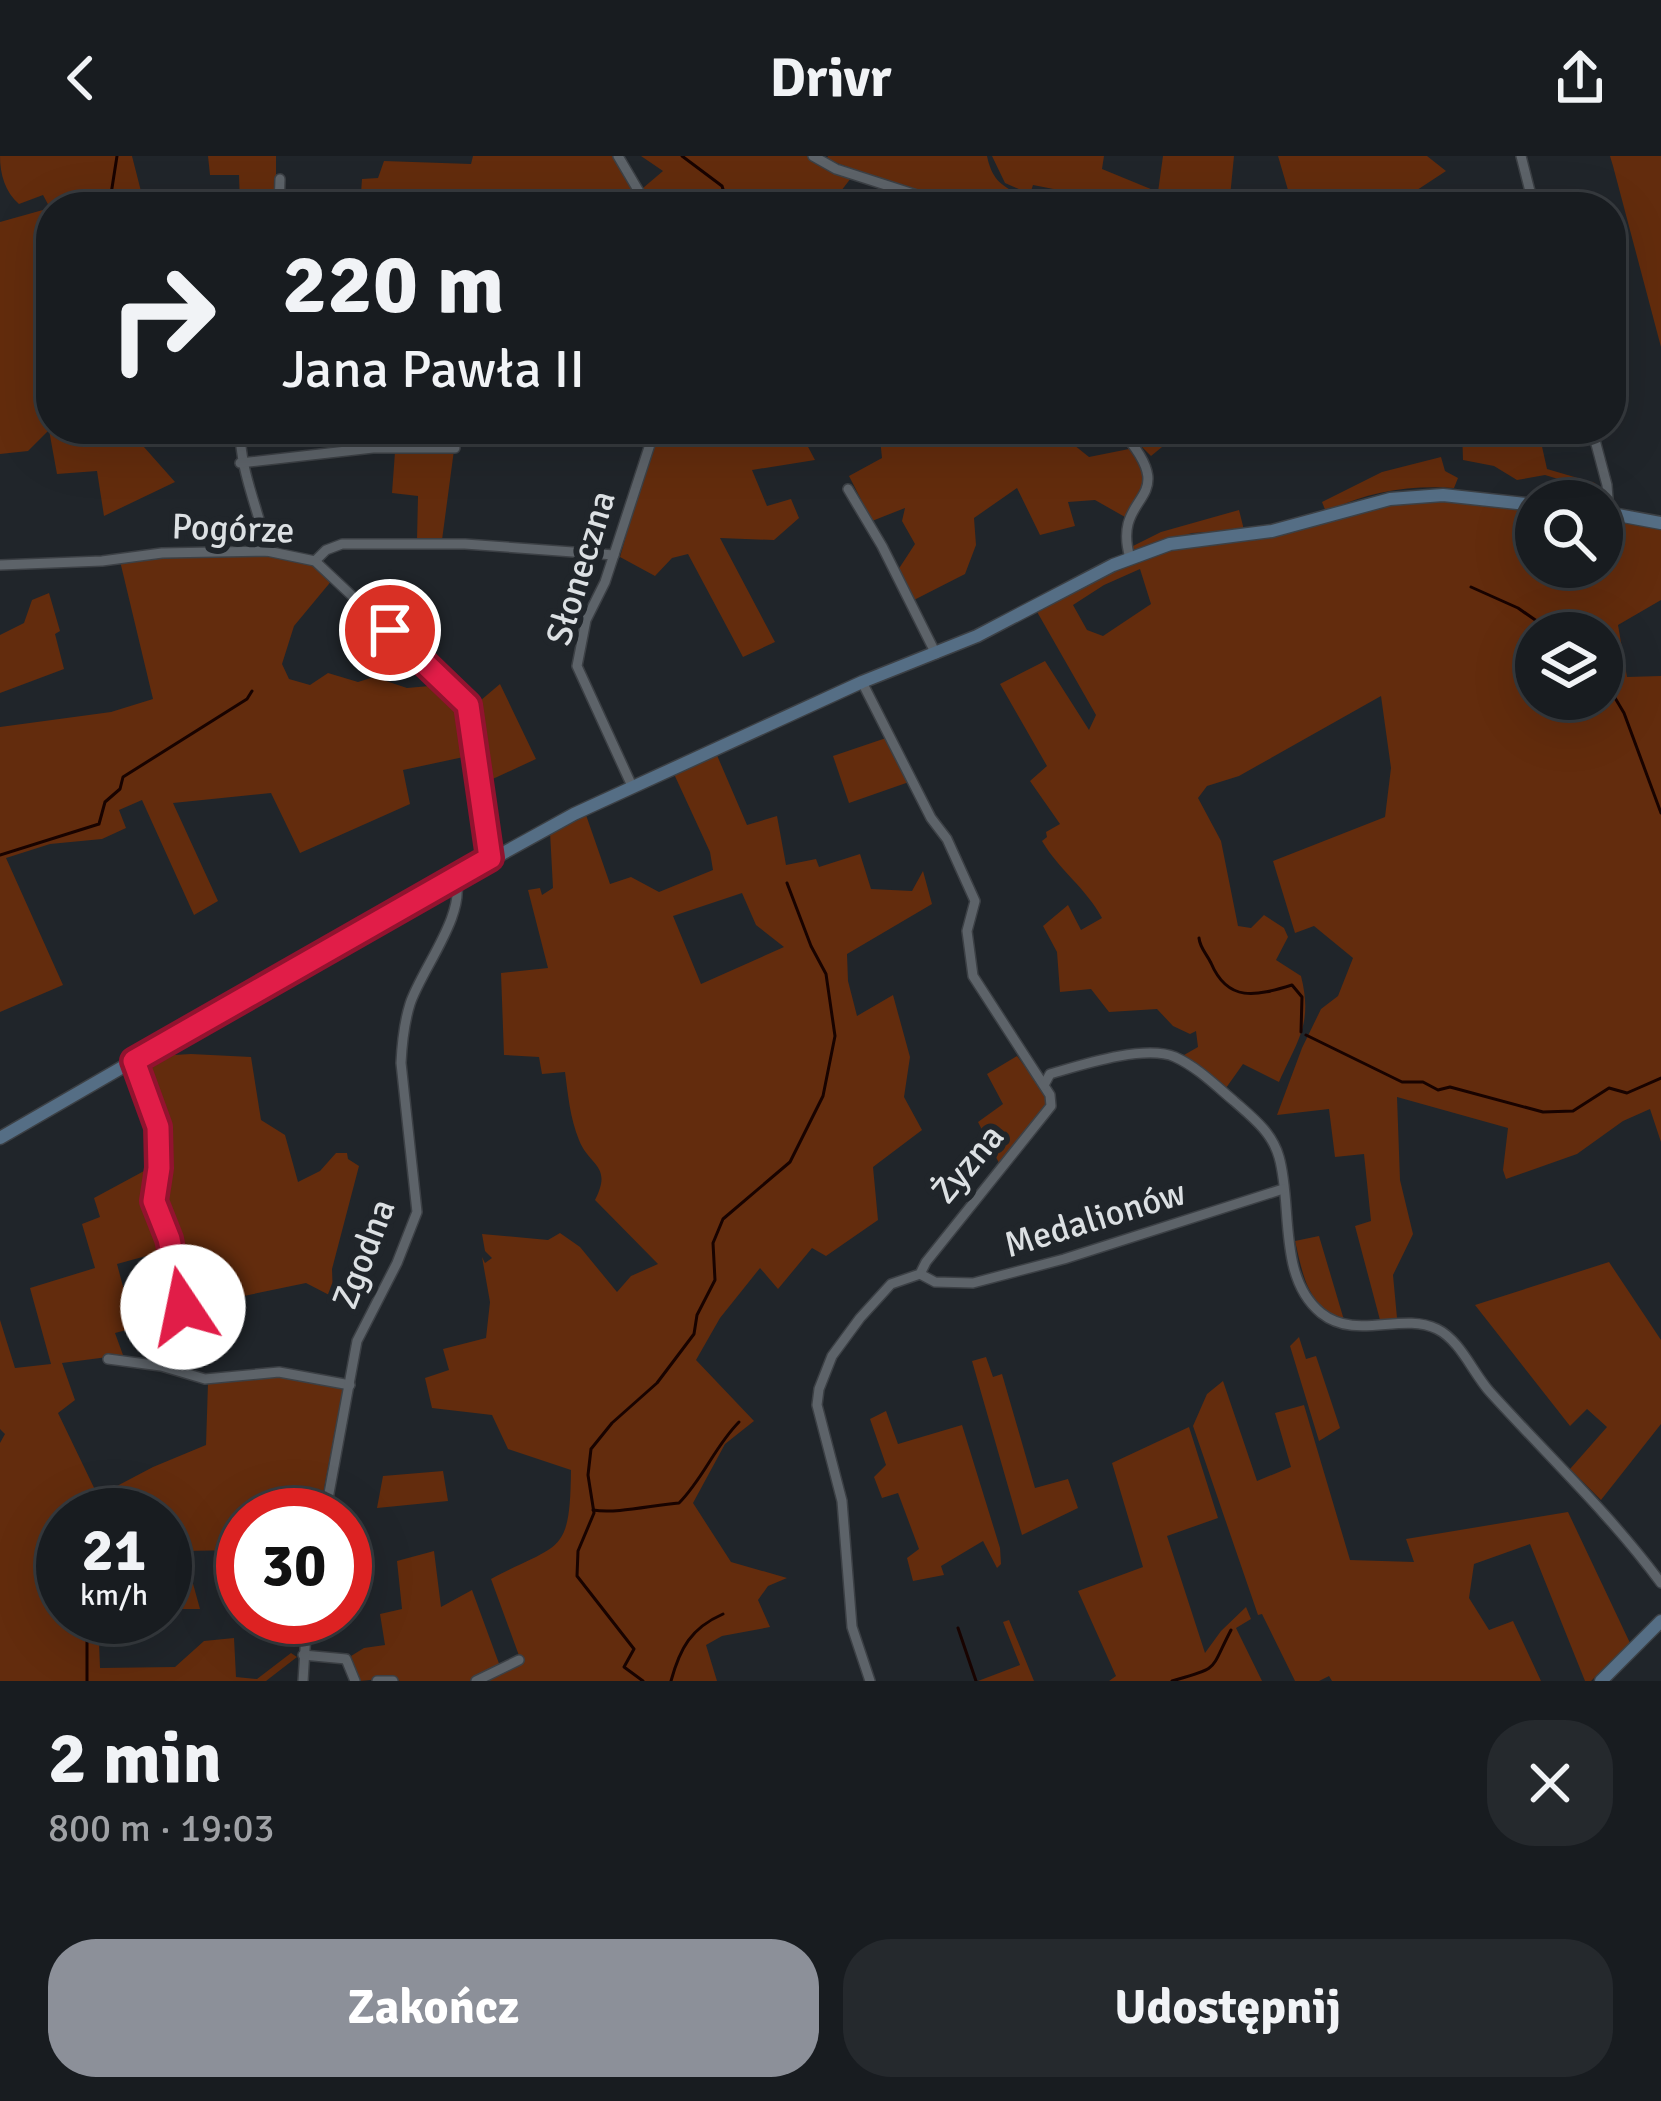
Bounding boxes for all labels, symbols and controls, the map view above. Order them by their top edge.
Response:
icon: back [48,45,114,111]
text: Drivr [770,45,891,112]
icon: share [1547,45,1613,111]
text: 220 m [282,233,504,337]
icon: right [84,240,240,396]
text: Jana Pawła II [282,336,585,403]
map controls [1515,480,1623,720]
button: search [1515,480,1623,588]
street label: Słoneczna [536,485,626,651]
street label: Pogórze [171,504,295,554]
pin [339,579,441,681]
icon: arrive [357,597,423,663]
button: layers [1515,612,1623,720]
street label: Żyzna [922,1115,1014,1213]
street label: Medalionów [999,1170,1191,1268]
street label: Zgodna [323,1193,405,1315]
position arrow [120,1244,246,1370]
speed limit sign: 30 [216,1488,372,1644]
text: 21 [82,1514,146,1588]
text: km/h [80,1577,148,1614]
text: 2 min [48,1714,222,1803]
button: close [1487,1720,1613,1846]
text: 800 m · 19:03 [48,1804,275,1852]
button: Zakończ [48,1939,819,2077]
button: Udostępnij [843,1939,1613,2077]

